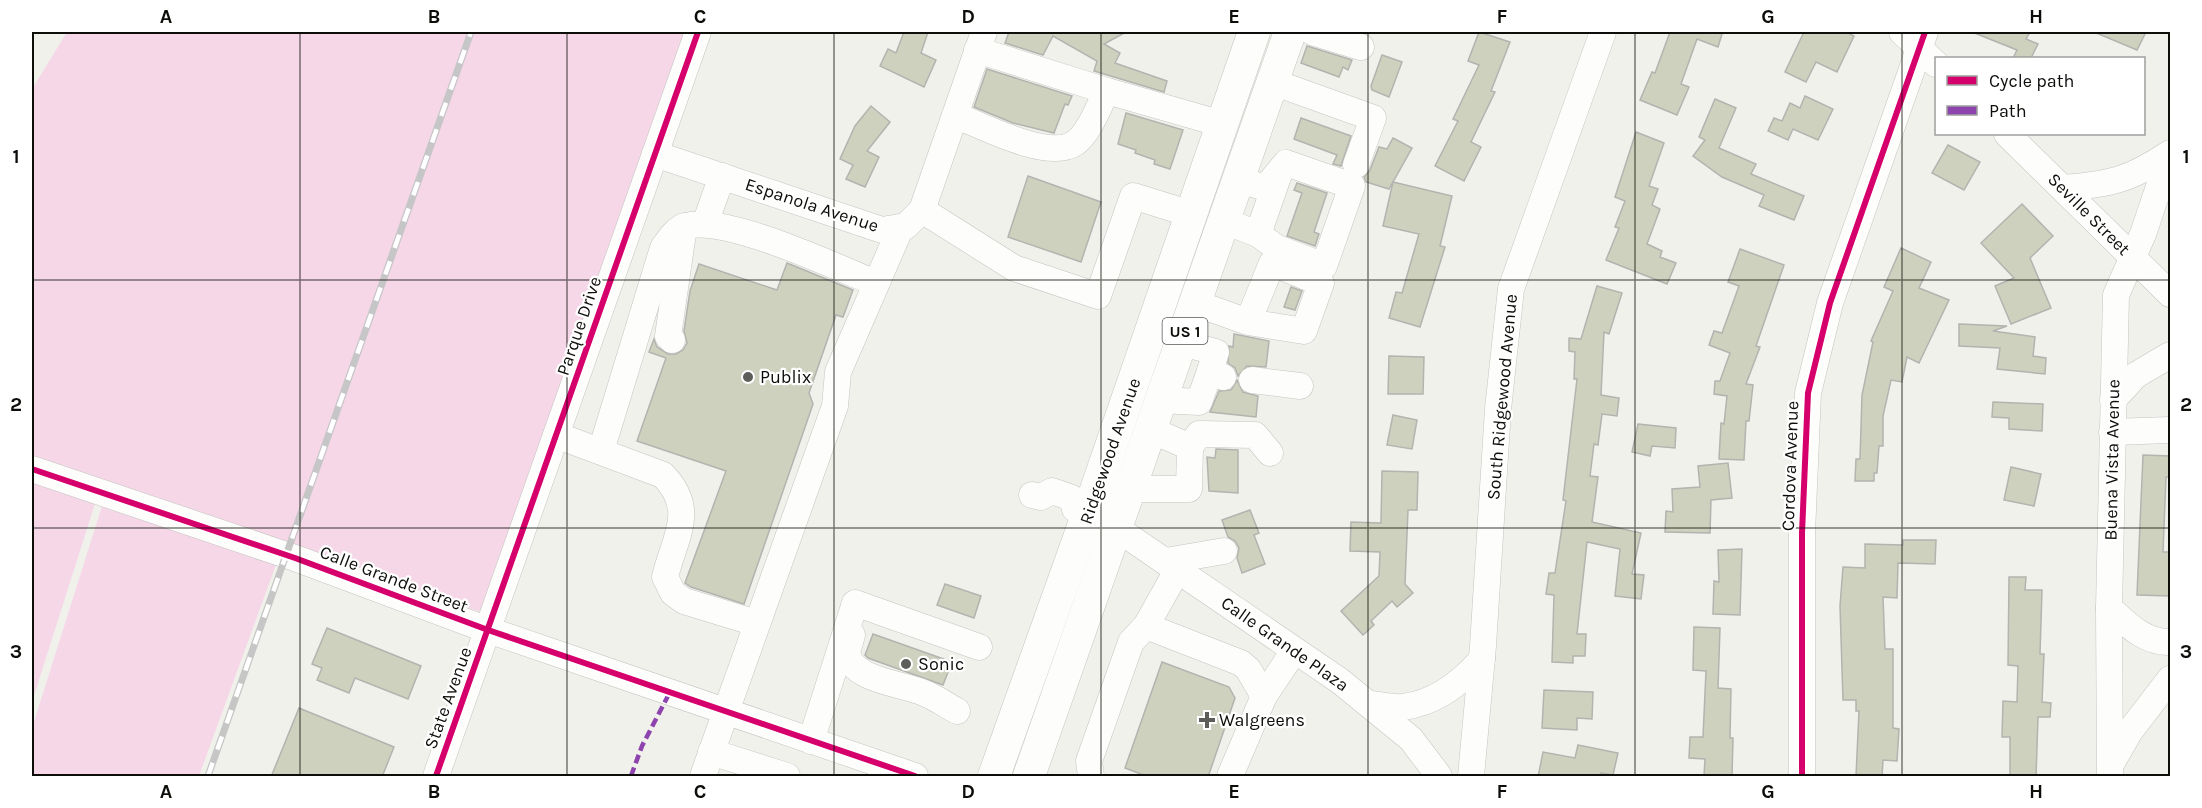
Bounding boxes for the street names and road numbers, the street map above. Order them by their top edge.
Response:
street label: Seville Street [2043,168,2135,260]
street label: Espanola Avenue [742,173,882,237]
street label: Parque Drive [552,274,606,378]
street label: South Ridgewood Avenue [1482,293,1522,501]
road number: US 1 [1162,318,1208,344]
street label: Ridgewood Avenue [1075,375,1145,527]
street label: Buena Vista Avenue [2100,379,2124,541]
street label: Cordova Avenue [1777,400,1803,532]
street label: Calle Grande Street [317,541,471,617]
street label: Calle Grande Plaza [1217,592,1353,696]
street label: State Avenue [419,644,477,752]

